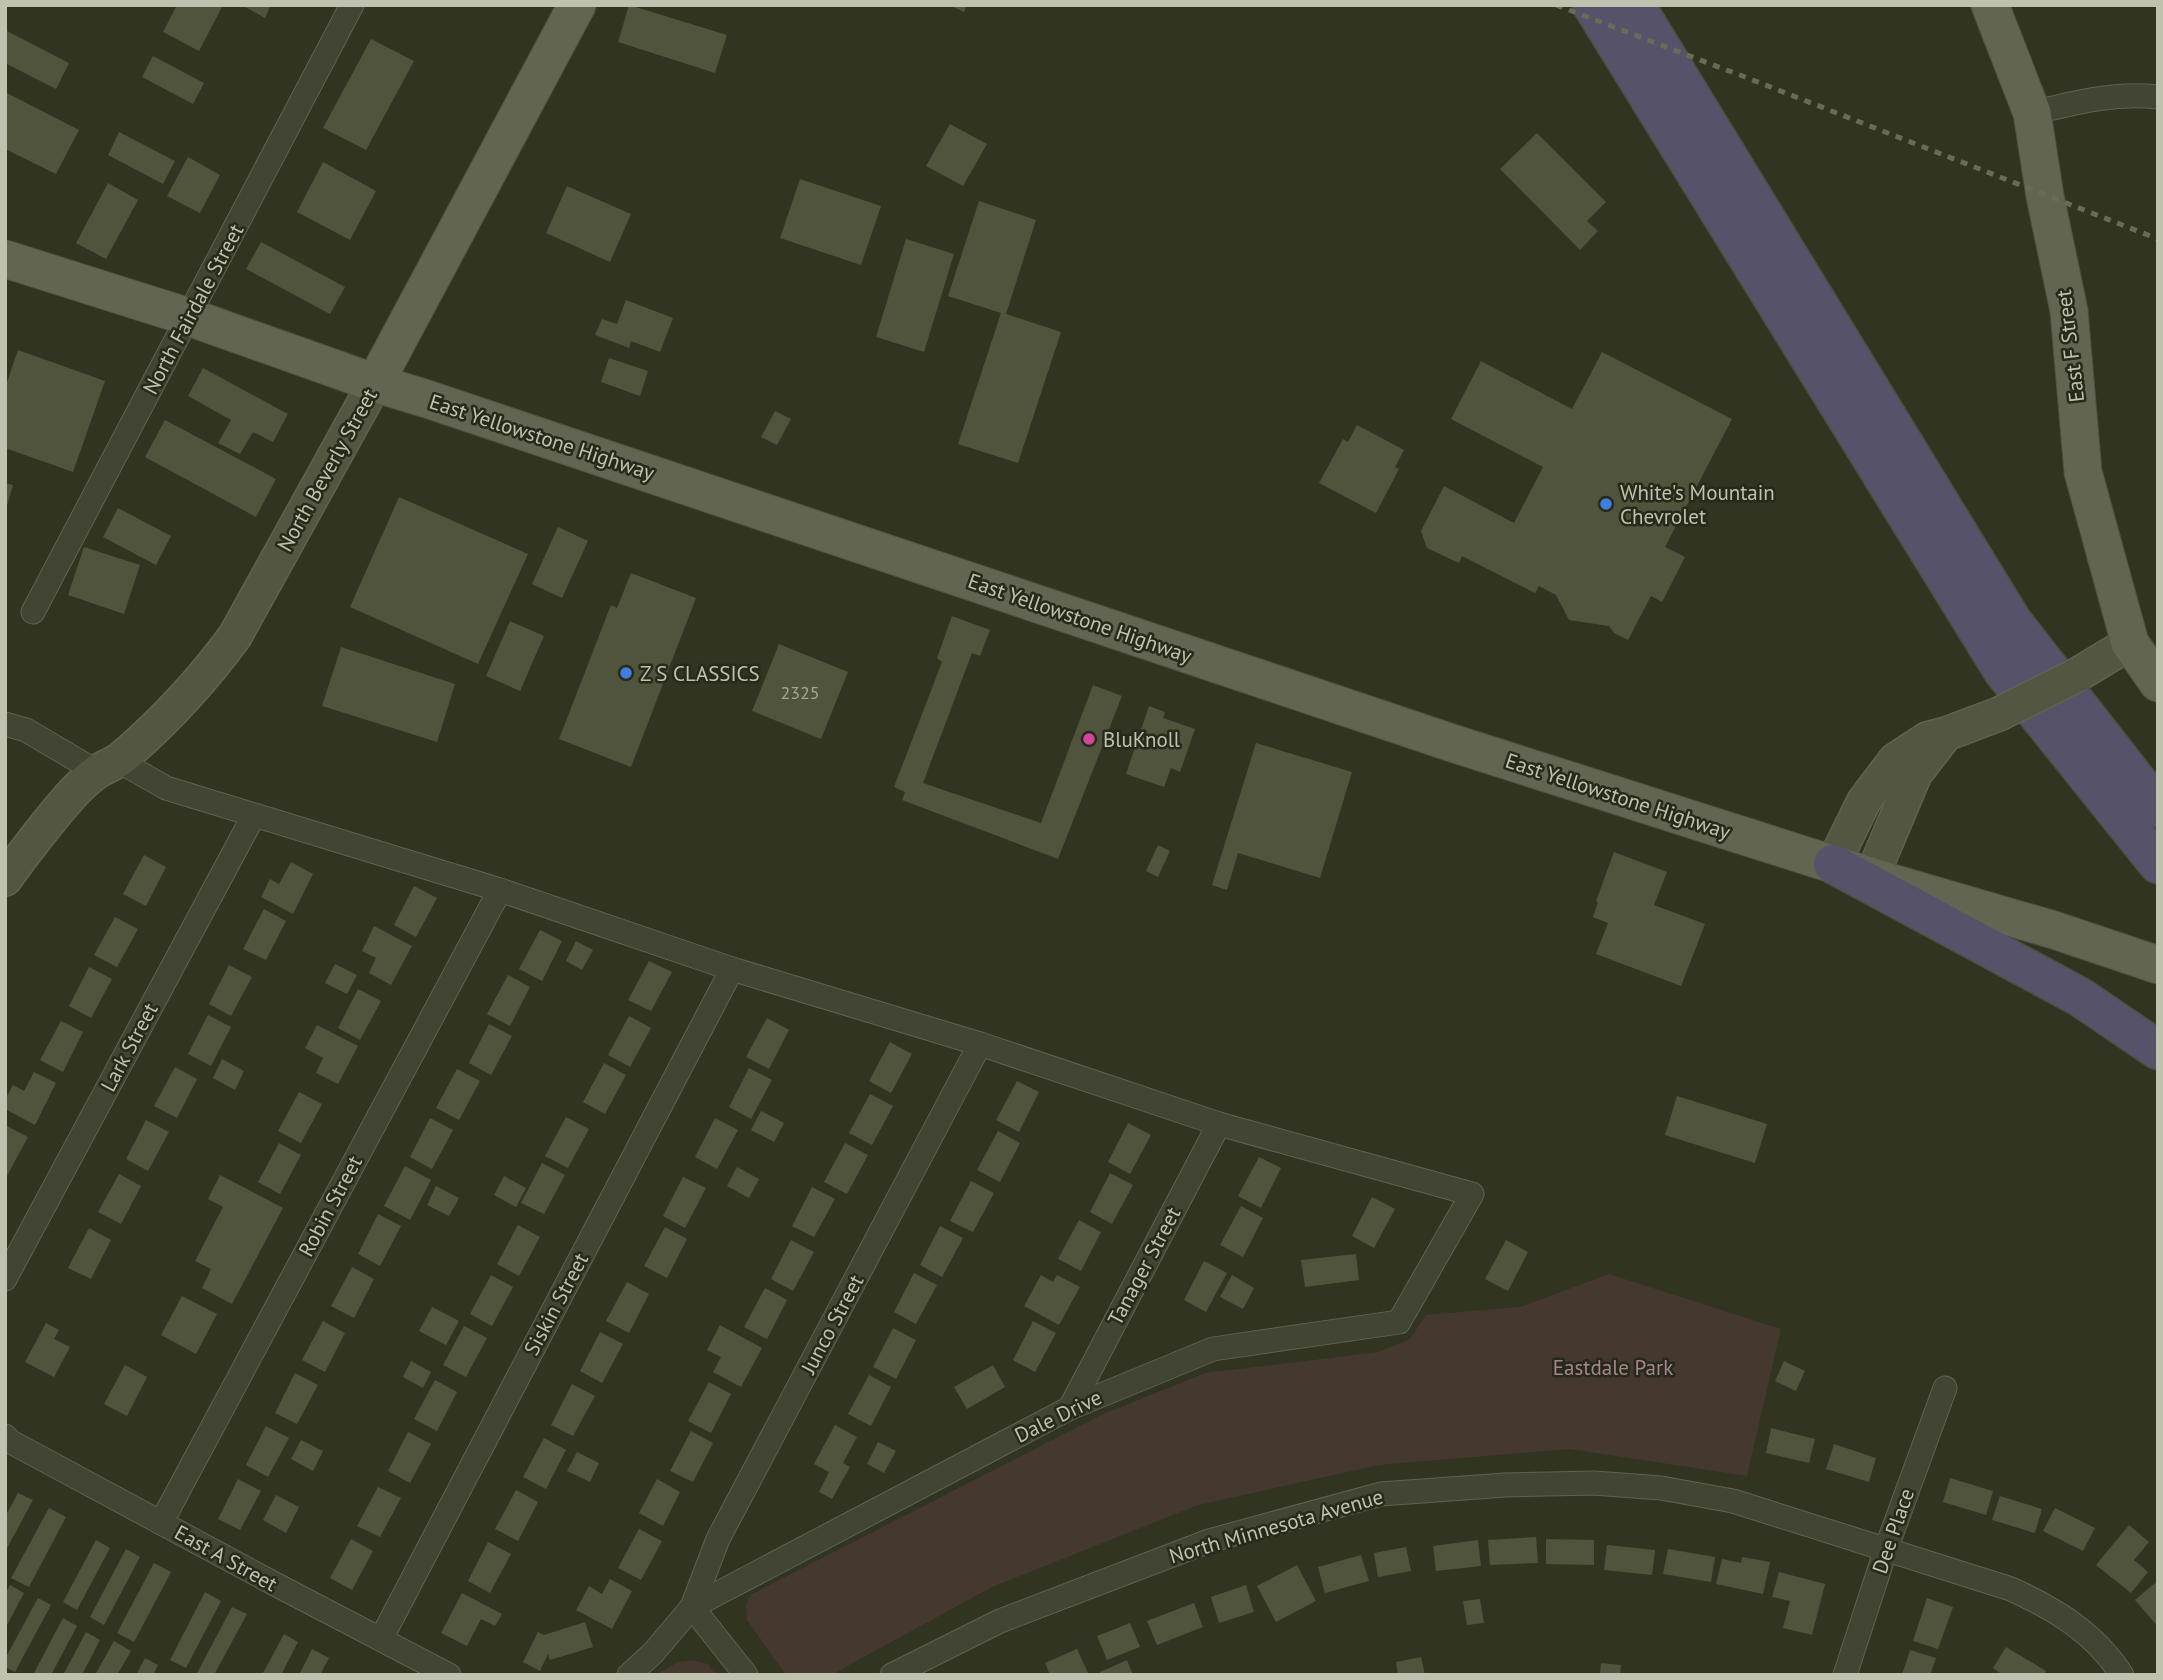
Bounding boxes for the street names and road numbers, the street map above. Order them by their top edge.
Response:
street label: North Fairdale Street [137,219,249,399]
street label: East F Street [2050,288,2090,404]
street label: North Beverly Street [271,384,383,556]
street label: East Yellowstone Highway [426,388,658,486]
street label: East Yellowstone Highway [965,567,1196,669]
street label: East Yellowstone Highway [1502,747,1734,845]
street label: Lark Street [94,998,164,1096]
street label: Robin Street [292,1151,368,1261]
street label: Tanager Street [1102,1202,1186,1330]
street label: Siskin Street [518,1248,594,1360]
street label: Junco Street [794,1270,869,1379]
street label: Dale Drive [1010,1383,1106,1449]
street label: North Minnesota Avenue [1166,1483,1386,1569]
street label: Dee Place [1866,1485,1920,1577]
street label: East A Street [170,1519,282,1597]

